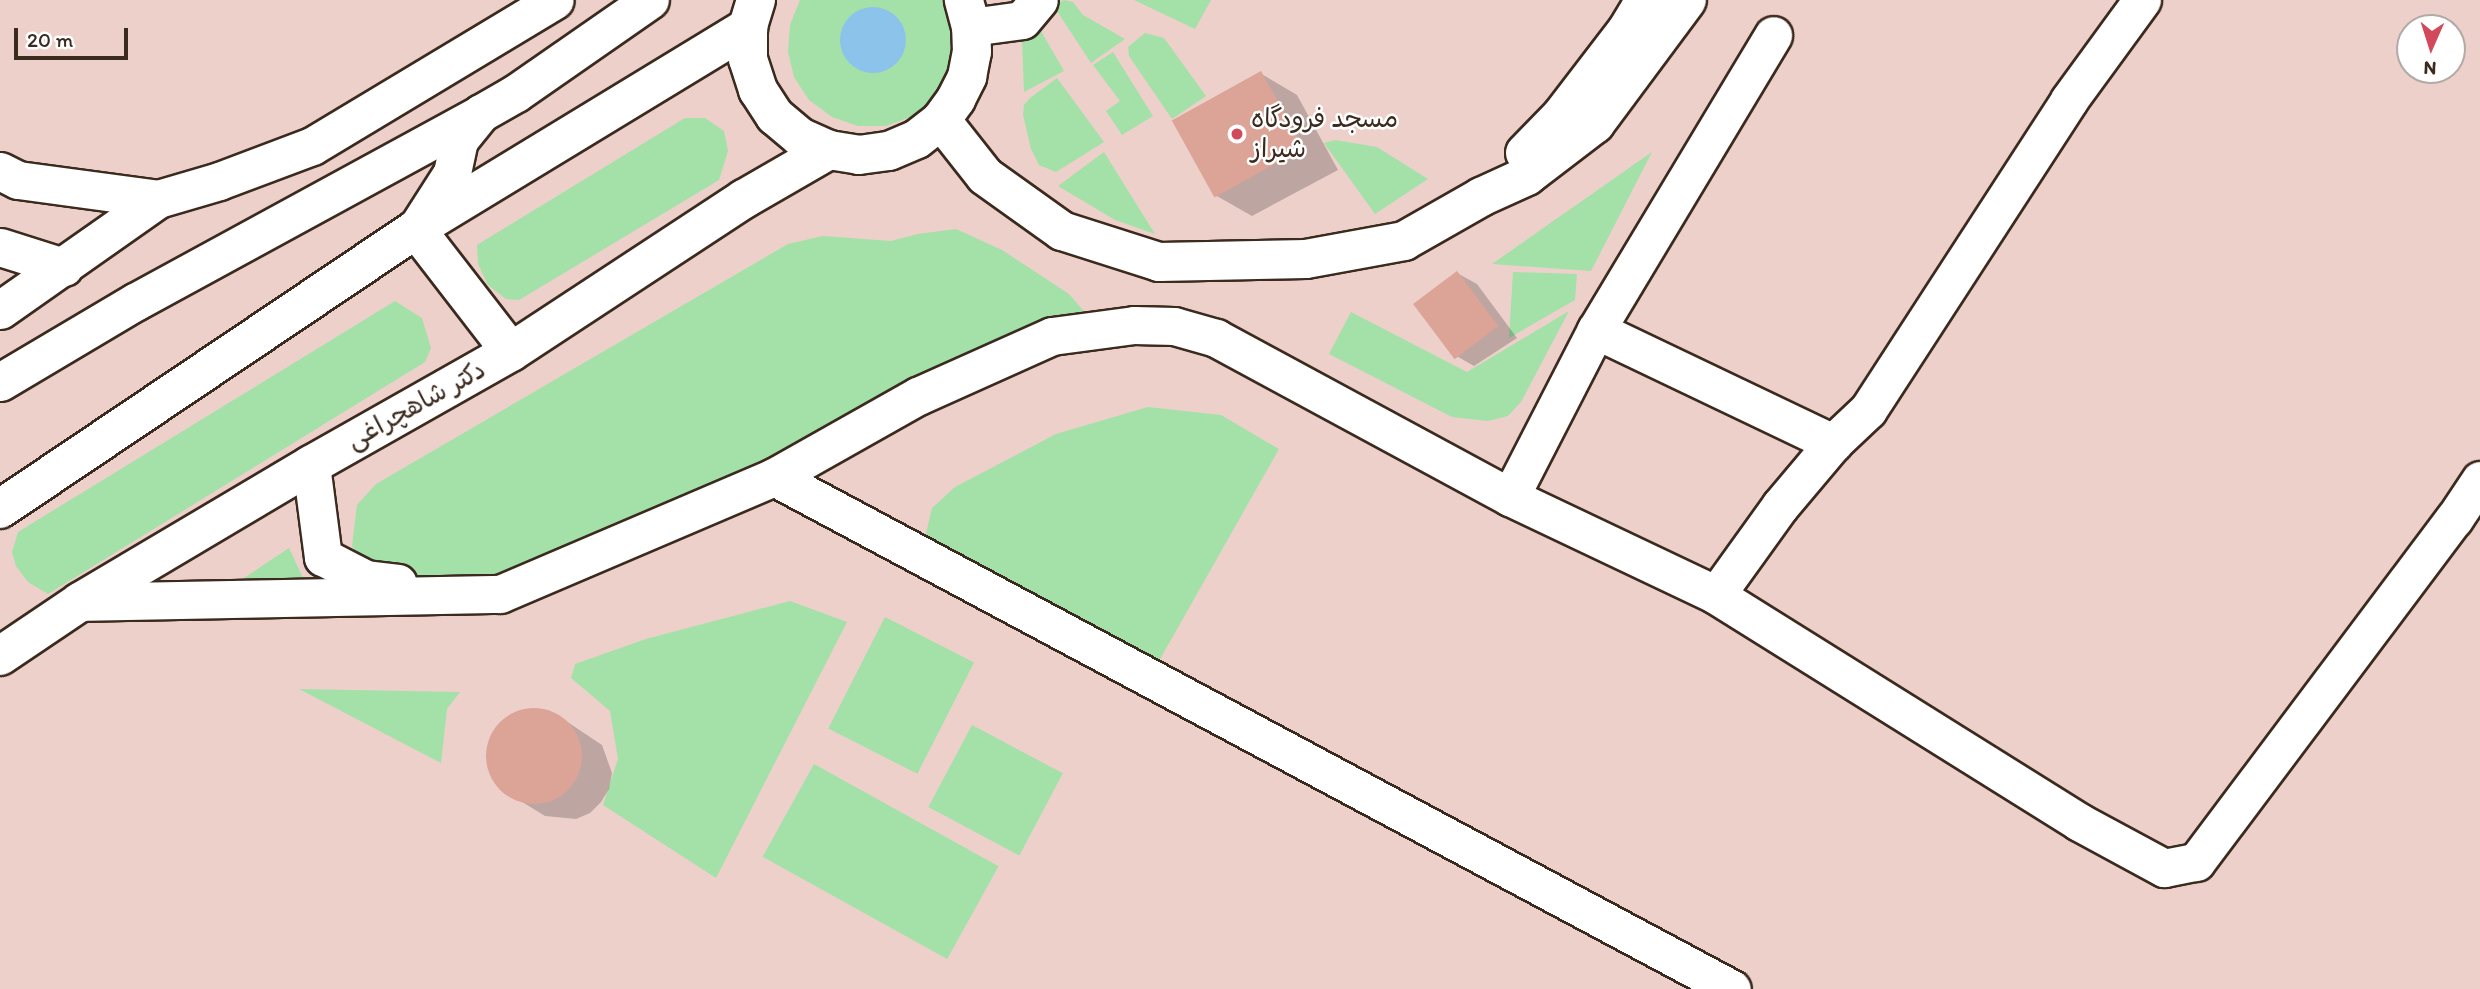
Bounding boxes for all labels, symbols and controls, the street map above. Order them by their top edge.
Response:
scale bar [18,14,131,58]
north arrow [2396,14,2466,84]
text: 20 m [27,27,73,52]
text: N [2423,57,2437,80]
place label: مسجد فرودگاه شیراز [1251,103,1398,164]
marker: مسجد فرودگاه شیراز [1229,126,1245,142]
street label: دکتر شاهچراغی [341,354,491,456]

